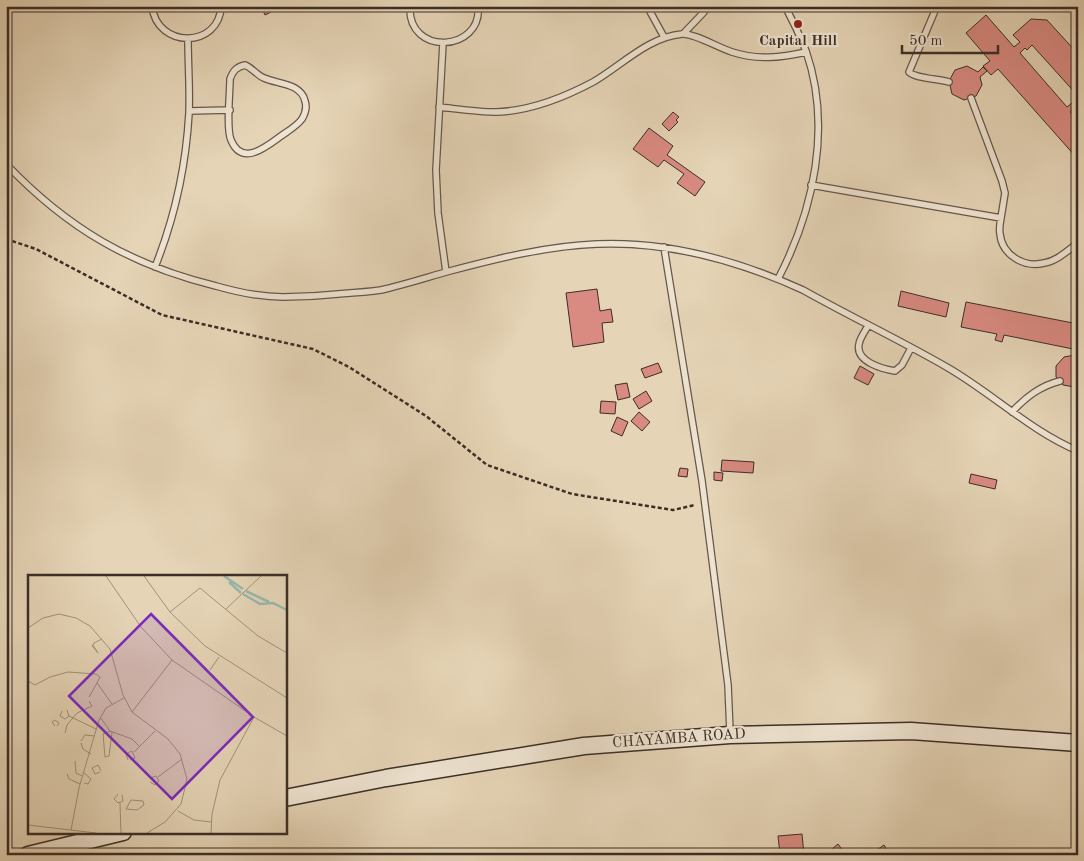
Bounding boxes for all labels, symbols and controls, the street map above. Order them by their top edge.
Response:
marker: Capital Hill [792,18,804,30]
scale bar [902,22,998,54]
place label: Capital Hill [759,34,837,49]
text: 50 m [909,34,943,49]
inset map [28,575,286,834]
street label: CHAYAMBA ROAD [612,727,746,751]

